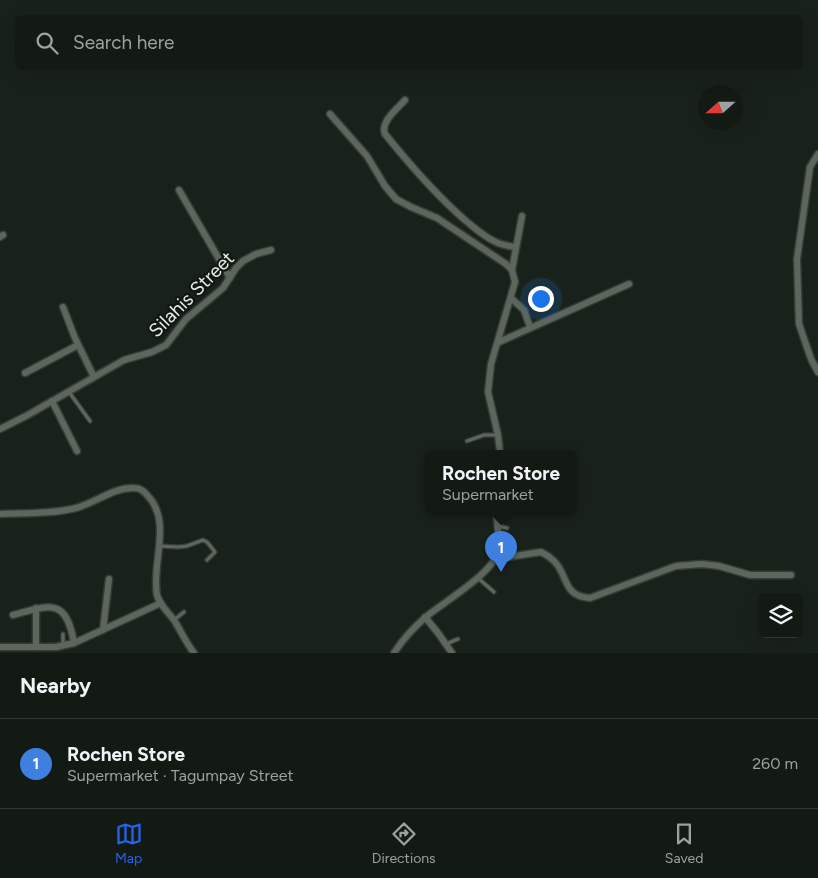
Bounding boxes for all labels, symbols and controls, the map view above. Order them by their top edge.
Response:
search box [15,15,803,70]
icon: search [33,29,61,57]
text: Search here [73,31,175,54]
north arrow [698,85,743,130]
street label: Silahis Street [144,247,239,342]
your location [528,286,554,312]
popup [425,450,577,515]
text: Rochen Store [442,462,560,485]
text: Supermarket [442,485,534,504]
pin: 1 [485,531,517,572]
map controls [758,593,803,638]
button: layers [758,593,803,638]
text: Nearby [20,673,91,698]
text: Rochen Store [67,743,185,766]
text: 1 [33,754,39,773]
text: 260 m [752,754,798,773]
text: Supermarket · Tagumpay Street [67,766,293,785]
tab: Map [115,820,143,867]
tab: Directions [372,820,436,867]
tab: Saved [665,820,703,867]

